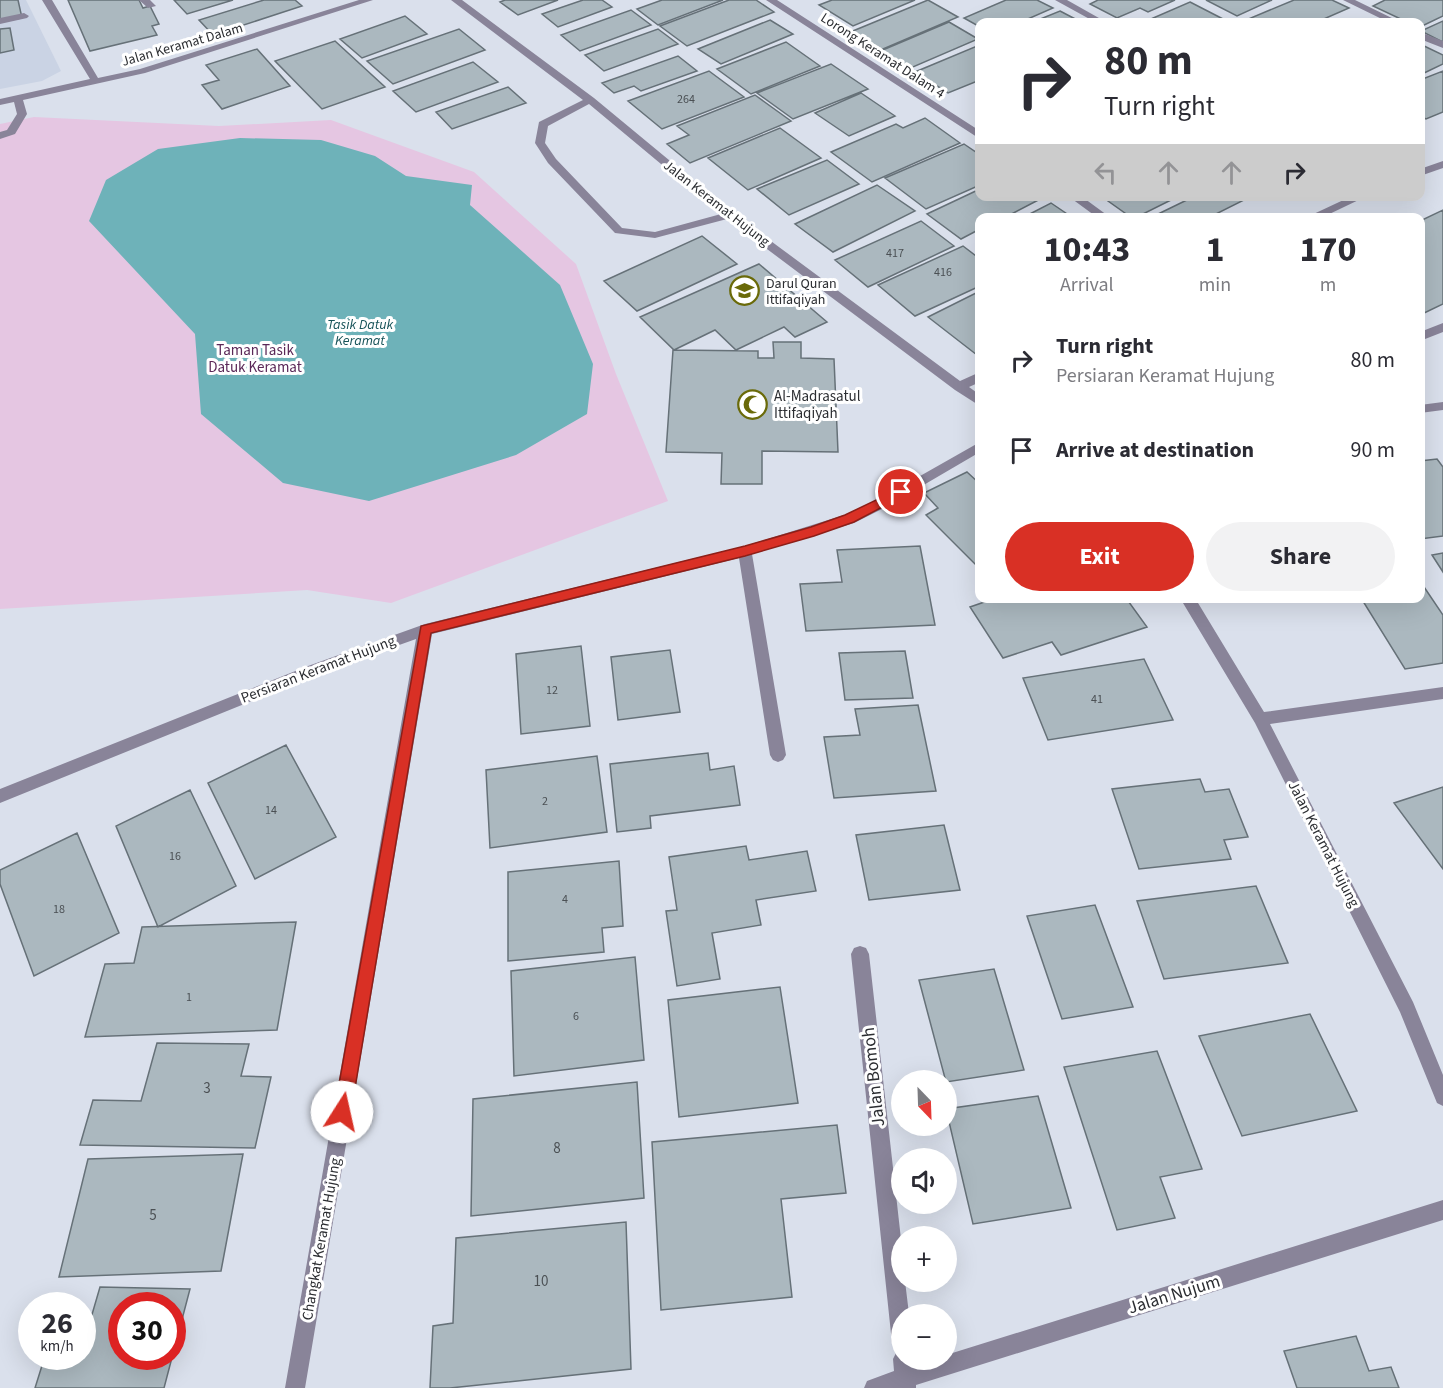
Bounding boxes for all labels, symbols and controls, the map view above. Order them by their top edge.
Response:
street label: Lorong Keramat Dalam 4 [817,8,948,104]
street label: Jalan Keramat Dalam [119,18,245,72]
text: 80 m [1104,31,1193,91]
icon: right [1005,42,1083,120]
text: Turn right [1104,87,1215,126]
house number: 264 [677,91,695,108]
street label: Jalan Keramat Hujung [659,156,774,252]
icon: left [1089,156,1122,189]
icon: ahead [1152,156,1185,189]
icon: ahead [1215,156,1248,189]
icon: right [1278,156,1311,189]
text: 10:43 [1043,224,1130,275]
text: 1 [1205,224,1224,275]
text: 170 [1300,224,1357,275]
house number: 417 [886,245,904,262]
house number: 416 [934,264,952,281]
text: Arrival [1060,271,1114,299]
text: min [1199,271,1231,299]
text: m [1320,271,1336,299]
place label: Darul Quran Ittifaqiyah [766,274,837,310]
school or university icon: Darul Quran Ittifaqiyah [729,275,761,307]
water label: Tasik Datuk Keramat [327,315,393,351]
text: Turn right [1056,330,1153,362]
park label: Taman Tasik Datuk Keramat [208,340,302,378]
icon: right [1005,344,1038,377]
text: 80 m [1350,344,1395,376]
text: Persiaran Keramat Hujung [1056,362,1274,390]
place label: Al-Madrasatul Ittifaqiyah [774,386,861,424]
mosque icon: Al-Madrasatul Ittifaqiyah [737,389,769,421]
icon: arrive [1005,434,1038,467]
text: Arrive at destination [1056,434,1254,466]
text: 90 m [1350,434,1395,466]
pin [875,466,926,517]
icon: arrive [884,475,917,508]
button: Exit [1005,522,1194,591]
button: Share [1206,522,1395,591]
street label: Persiaran Keramat Hujung [238,630,399,709]
house number: 12 [546,682,558,699]
house number: 41 [1091,691,1103,708]
street label: Jalan Keramat Hujung [1283,777,1365,911]
house number: 2 [542,793,548,810]
house number: 14 [265,802,277,819]
house number: 16 [169,848,181,865]
house number: 4 [562,891,568,908]
house number: 18 [53,901,65,918]
house number: 1 [186,989,192,1006]
house number: 6 [573,1008,579,1025]
street label: Jalan Bomoh [856,1026,891,1128]
north arrow [891,1070,957,1136]
map controls [891,1070,957,1370]
house number: 3 [203,1078,211,1099]
position arrow [310,1080,374,1144]
house number: 8 [553,1138,561,1159]
button: sound [891,1148,957,1214]
street label: Changkat Keramat Hujung [297,1156,346,1322]
house number: 5 [149,1205,157,1226]
button: + [891,1226,957,1292]
street label: Jalan Nujum [1125,1269,1223,1320]
house number: 10 [534,1271,548,1292]
speed limit sign: 30 [108,1292,186,1370]
text: 26 [41,1302,73,1345]
button: − [891,1304,957,1370]
text: km/h [40,1336,74,1357]

